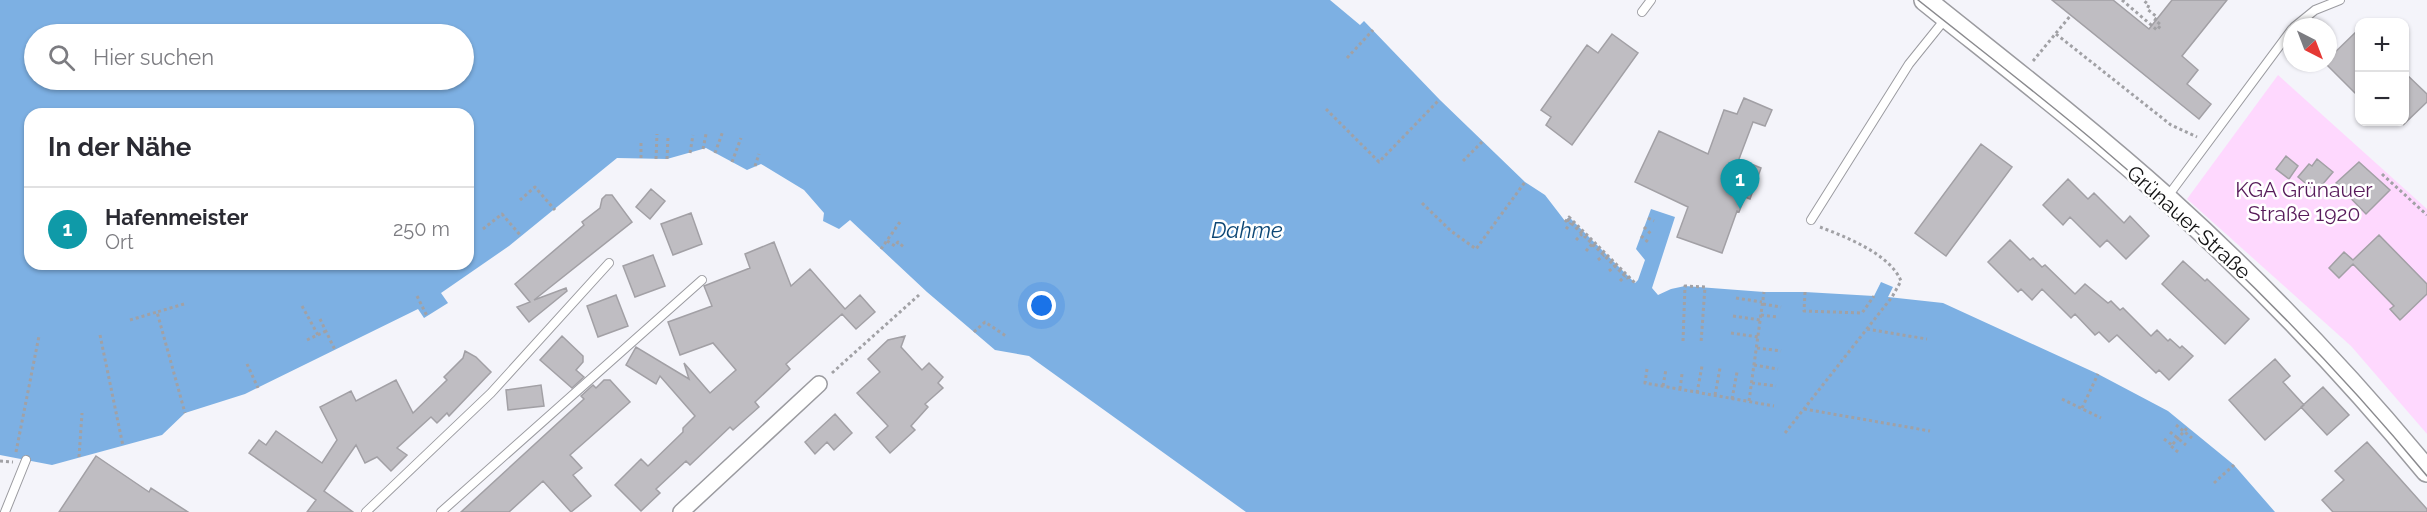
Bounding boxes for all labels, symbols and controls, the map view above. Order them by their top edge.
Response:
north arrow [2283,18,2337,72]
map controls [2355,18,2409,126]
button: + [2355,18,2409,72]
search box [24,24,474,90]
icon: search [45,41,78,74]
text: Hier suchen [93,44,214,70]
button: − [2355,72,2409,126]
text: In der Nähe [48,132,191,162]
pin: 1 [1720,160,1760,209]
street label: Grünauer Straße [2122,160,2256,284]
park label: KGA Grünauer Straße 1920 [2235,177,2373,226]
text: Hafenmeister [105,204,248,230]
text: 1 [63,217,72,241]
text: 250 m [393,217,450,241]
water label: Dahme [1211,217,1283,243]
text: Ort [105,230,134,254]
your location [1027,291,1056,320]

